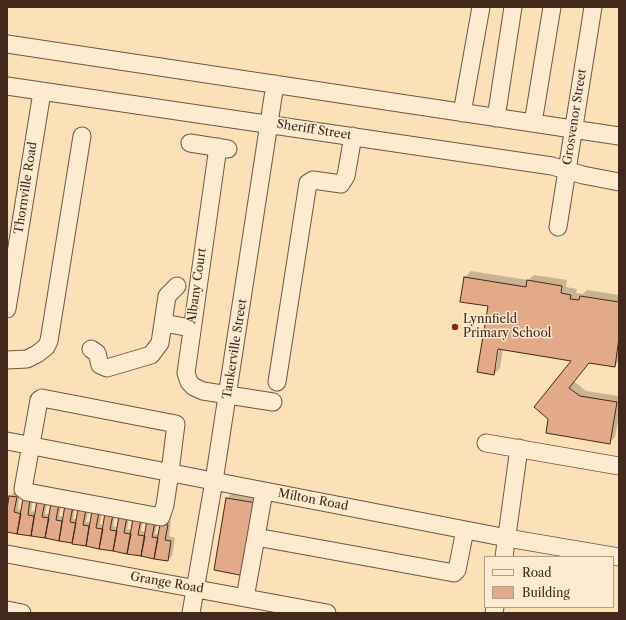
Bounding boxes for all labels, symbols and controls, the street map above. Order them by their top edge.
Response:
street label: Grosvenor Street [560,68,590,166]
street label: Sheriff Street [276,117,352,143]
street label: Thornville Road [12,141,40,235]
street label: Albany Court [185,247,209,325]
street label: Tankerville Street [220,298,250,400]
place label: Lynnfield Primary School [463,313,551,341]
marker: Lynnfield Primary School [450,322,460,332]
street label: Milton Road [277,486,349,514]
legend [484,556,614,608]
text: Road [522,565,552,580]
street label: Grange Road [129,569,205,597]
text: Building [522,585,570,600]

